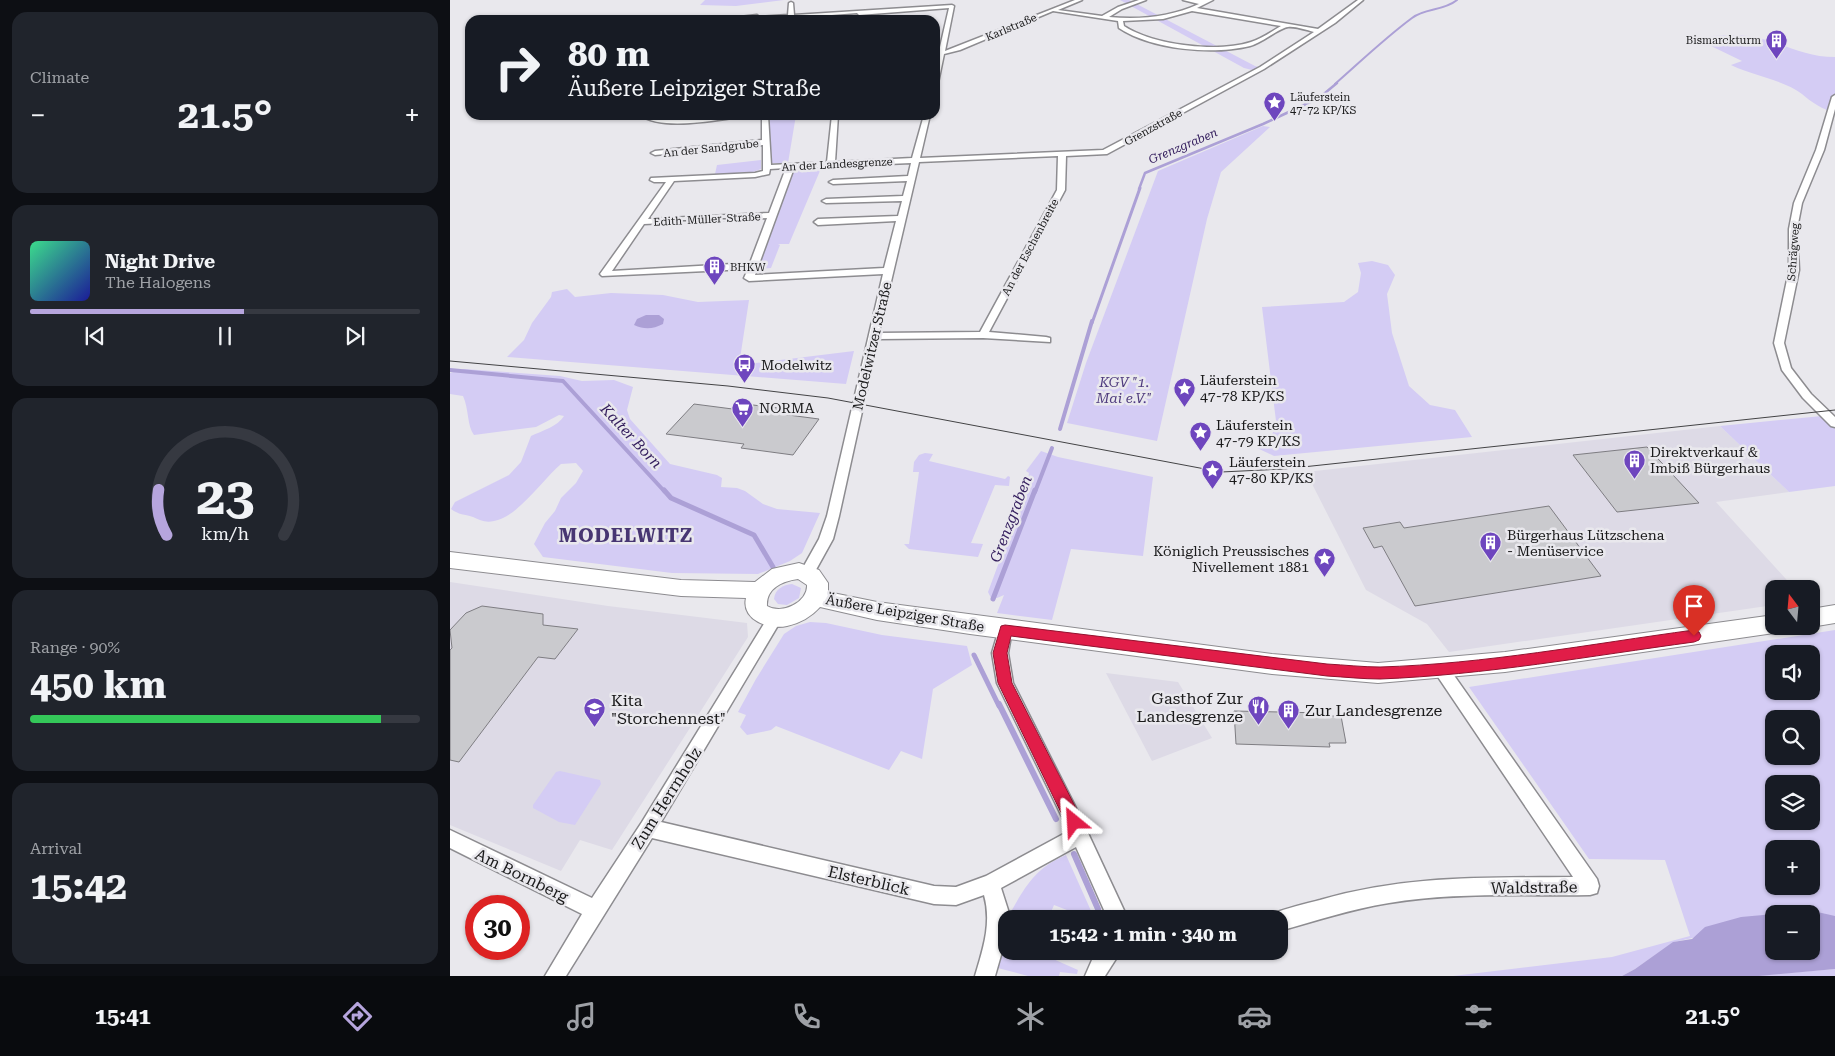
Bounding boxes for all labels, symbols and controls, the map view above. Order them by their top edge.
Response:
street label: Karlstraße [984,11,1039,44]
building icon: Bismarckturm [1765,28,1789,59]
text: 80 m [568,34,650,75]
place label: Bismarckturm [1686,34,1761,47]
icon: right [485,35,550,100]
text: Climate [30,68,89,87]
text: Äußere Leipziger Straße [568,76,821,101]
place icon: Läuferstein 47-72 KP/KS [1262,91,1286,122]
place label: Läuferstein 47-72 KP/KS [1290,91,1357,117]
text: 21.5° [178,93,272,137]
text: − [30,99,46,132]
text: + [404,99,420,132]
street label: Grenzstraße [1122,106,1184,149]
water label: Grenzgraben [1147,125,1219,167]
street label: An der Sandgrube [663,137,759,160]
street label: An der Landesgrenze [781,155,893,174]
street label: An der Eschenbreite [999,197,1061,298]
street label: Edith-Müller-Straße [653,210,761,229]
street label: Schrägweg [1785,222,1802,281]
text: Night Drive [105,250,215,273]
building icon: BHKW [702,255,726,286]
place label: BHKW [730,261,767,274]
text: The Halogens [105,273,211,292]
street label: Modelwitzer Straße [849,280,895,412]
icon: previous [81,322,109,350]
icon: pause [211,322,239,350]
icon: next [341,322,369,350]
bus stop icon: Modelwitz [733,353,757,384]
place label: Modelwitz [761,357,832,373]
place label: Läuferstein 47-78 KP/KS [1200,372,1285,404]
park label: KGV "1. Mai e.V." [1095,374,1152,406]
place icon: Läuferstein 47-78 KP/KS [1172,376,1196,407]
supermarket icon: NORMA [731,396,755,427]
water label: Kalter Born [596,399,665,472]
place label: NORMA [759,400,814,416]
place label: Läuferstein 47-79 KP/KS [1216,417,1301,449]
place icon: Läuferstein 47-79 KP/KS [1188,421,1212,452]
place label: Direktverkauf & Imbiß Bürgerhaus [1650,444,1770,476]
building icon: Direktverkauf & Imbiß Bürgerhaus [1622,448,1646,479]
place label: Läuferstein 47-80 KP/KS [1229,454,1314,486]
place icon: Läuferstein 47-80 KP/KS [1201,458,1225,489]
text: 23 [196,466,254,527]
water label: Grenzgraben [986,473,1036,565]
text: km/h [201,523,249,544]
district label: MODELWITZ [559,524,693,547]
place label: Bürgerhaus Lützschena - Menüservice [1507,527,1665,559]
building icon: Bürgerhaus Lützschena - Menüservice [1479,531,1503,562]
place label: Königlich Preussisches Nivellement 1881 [1153,543,1309,575]
place icon: Königlich Preussisches Nivellement 1881 [1313,547,1337,578]
north arrow [1765,580,1820,635]
map controls [1765,580,1820,960]
pin [1673,585,1715,636]
street label: Äußere Leipziger Straße [824,591,986,635]
icon: arrive [1680,592,1708,620]
text: Range · 90% [30,638,120,657]
button: sound [1765,645,1820,700]
text: 450 km [30,663,166,707]
place label: Gasthof Zur Landesgrenze [1136,689,1243,726]
place label: Kita "Storchennest" [611,691,726,728]
restaurant icon: Gasthof Zur Landesgrenze [1247,695,1271,726]
school or university icon: Kita "Storchennest" [583,697,607,728]
building icon: Zur Landesgrenze [1277,698,1301,729]
place label: Zur Landesgrenze [1305,701,1442,720]
button: search [1765,710,1820,765]
street label: Zum Herrnholz [628,743,706,853]
button: layers [1765,775,1820,830]
position arrow [1047,795,1099,847]
text: Arrival [30,839,82,858]
button: + [1765,840,1820,895]
street label: Am Bornberg [472,845,572,907]
street label: Elsterblick [826,862,912,899]
text: 15:42 [30,864,127,908]
street label: Waldstraße [1490,877,1578,898]
speed limit sign: 30 [465,895,530,960]
button: − [1765,905,1820,960]
text: 15:42 · 1 min · 340 m [1049,923,1237,946]
icon: directions [340,999,375,1034]
icon: music [564,999,599,1034]
icon: phone [789,999,824,1034]
icon: climate [1013,999,1048,1034]
icon: car [1237,999,1272,1034]
icon: filters [1461,999,1496,1034]
text: 15:41 [95,1004,151,1029]
text: 21.5° [1686,1004,1740,1029]

